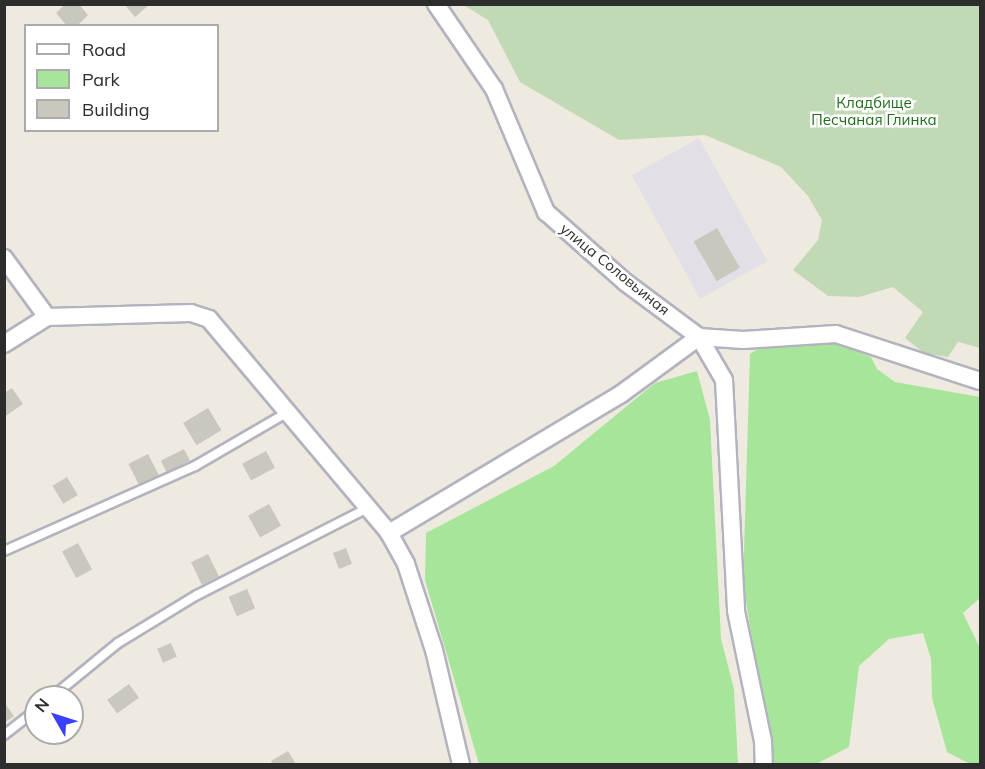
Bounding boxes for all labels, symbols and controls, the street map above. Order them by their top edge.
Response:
legend [24,24,219,132]
text: Road [82,38,126,61]
text: Park [82,68,120,91]
park label: Кладбище Песчаная Глинка [811,93,937,128]
text: Building [82,98,150,121]
street label: улица Соловьиная [557,219,673,319]
north arrow [24,685,84,745]
text: N [30,694,53,716]

